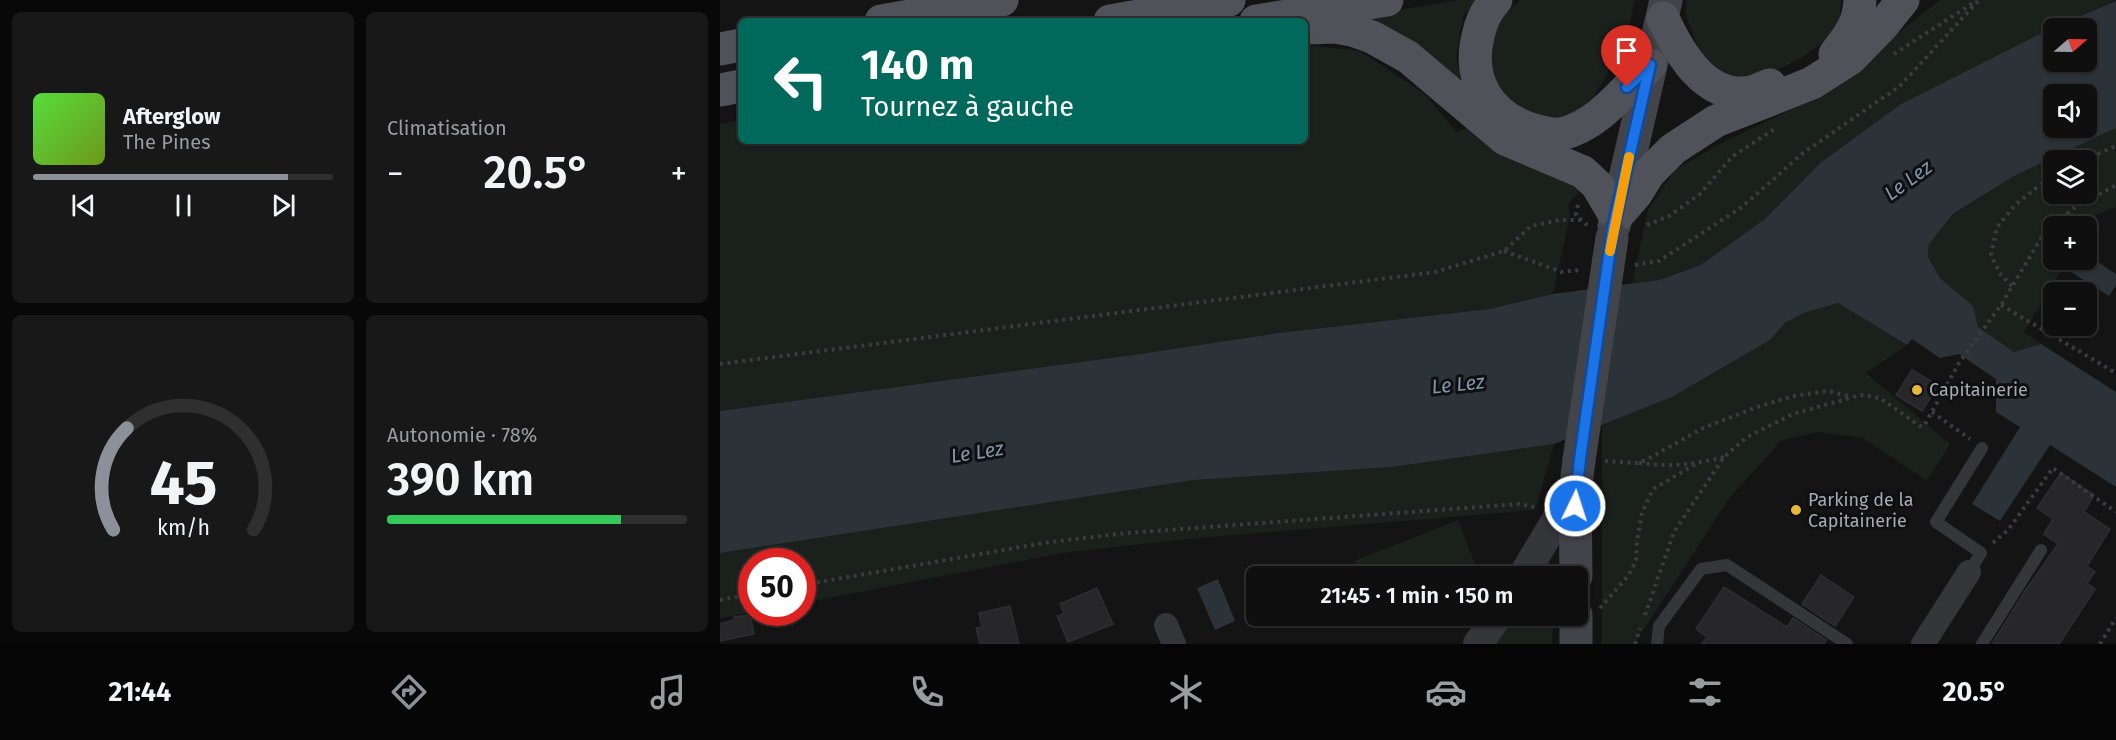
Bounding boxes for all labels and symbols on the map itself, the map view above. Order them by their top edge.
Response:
north arrow [2043,18,2097,72]
pin [1601,25,1652,87]
water label: Le Lez [1879,154,1937,205]
water label: Le Lez [1430,369,1486,399]
place label: Capitainerie [1929,379,2028,401]
marker: Capitainerie [1910,383,1924,397]
water label: Le Lez [949,436,1005,468]
position arrow [1543,474,1607,538]
place label: Parking de la Capitainerie [1808,489,1914,532]
marker: Parking de la Capitainerie [1789,503,1803,517]
speed limit sign: 50 [738,548,816,626]

